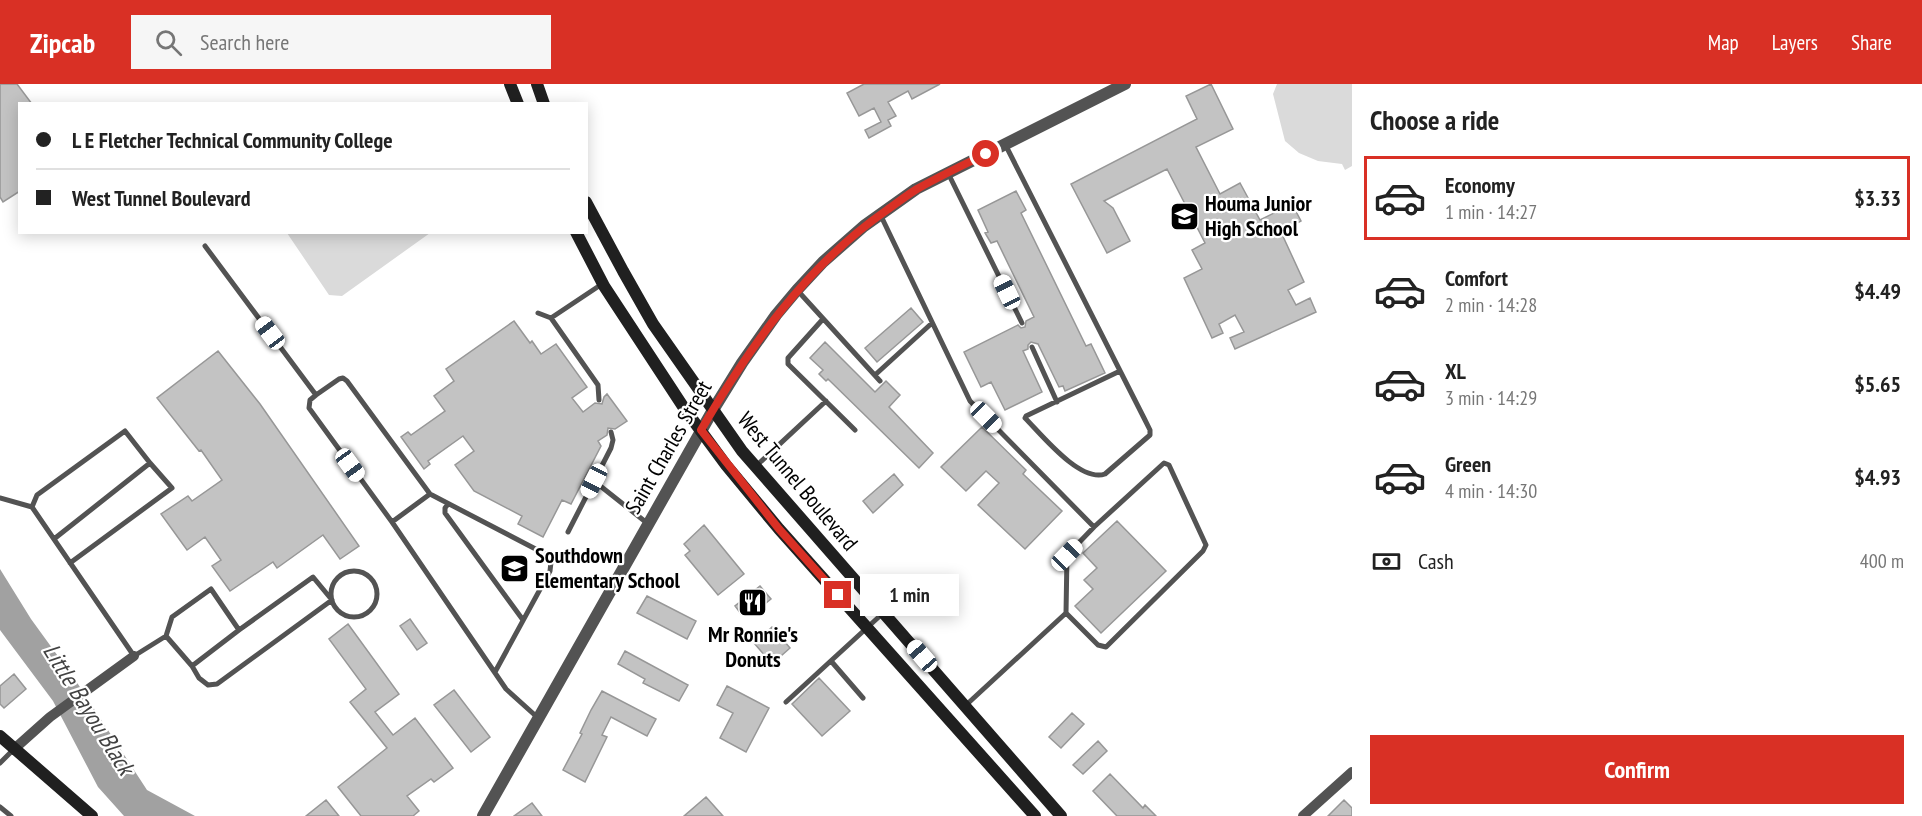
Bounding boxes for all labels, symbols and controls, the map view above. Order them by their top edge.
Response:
search box [131,15,551,69]
text: Zipcab [30,24,95,61]
icon: search [152,26,185,59]
text: Search here [200,28,289,56]
text: Map [1708,29,1739,56]
text: Layers [1772,29,1818,56]
text: Share [1851,29,1892,56]
text: Choose a ride [1370,103,1499,137]
text: L E Fletcher Technical Community College [72,126,393,154]
route start [972,140,999,167]
icon: car [1373,171,1427,225]
text: Economy [1445,171,1515,199]
text: West Tunnel Boulevard [72,184,251,212]
text: $3.33 [1854,184,1901,212]
place label: Houma Junior High School [1205,189,1312,242]
text: 1 min · 14:27 [1445,199,1537,225]
school or university icon: Houma Junior High School [1168,200,1200,232]
icon: car [1373,264,1427,318]
text: Comfort [1445,264,1508,292]
car [991,272,1023,312]
text: $4.49 [1854,277,1901,305]
text: 2 min · 14:28 [1445,292,1537,318]
car [252,313,288,353]
icon: car [1373,357,1427,411]
text: XL [1445,357,1466,385]
text: $5.65 [1854,370,1901,398]
street label: Saint Charles Street [618,375,718,519]
text: 3 min · 14:29 [1445,385,1537,411]
car [967,398,1005,436]
street label: West Tunnel Boulevard [732,406,864,556]
car [332,445,368,485]
icon: car [1373,450,1427,504]
text: Green [1445,450,1491,478]
car [578,461,610,501]
text: $4.93 [1854,463,1901,491]
text: 4 min · 14:30 [1445,478,1537,504]
car [1048,536,1086,574]
place label: Southdown Elementary School [535,541,681,594]
icon: cash [1370,545,1403,578]
text: Cash [1418,547,1454,575]
text: 400 m [1860,548,1904,574]
school or university icon: Southdown Elementary School [498,552,530,584]
callout: 1 min [859,574,958,616]
route end [824,581,851,608]
text: 1 min [889,582,930,608]
restaurant icon: Mr Ronnie's Donuts [737,586,769,618]
place label: Mr Ronnie's Donuts [708,620,798,673]
car [903,637,941,675]
water label: Little Bayou Black [36,638,143,783]
button: Confirm [1370,735,1904,804]

